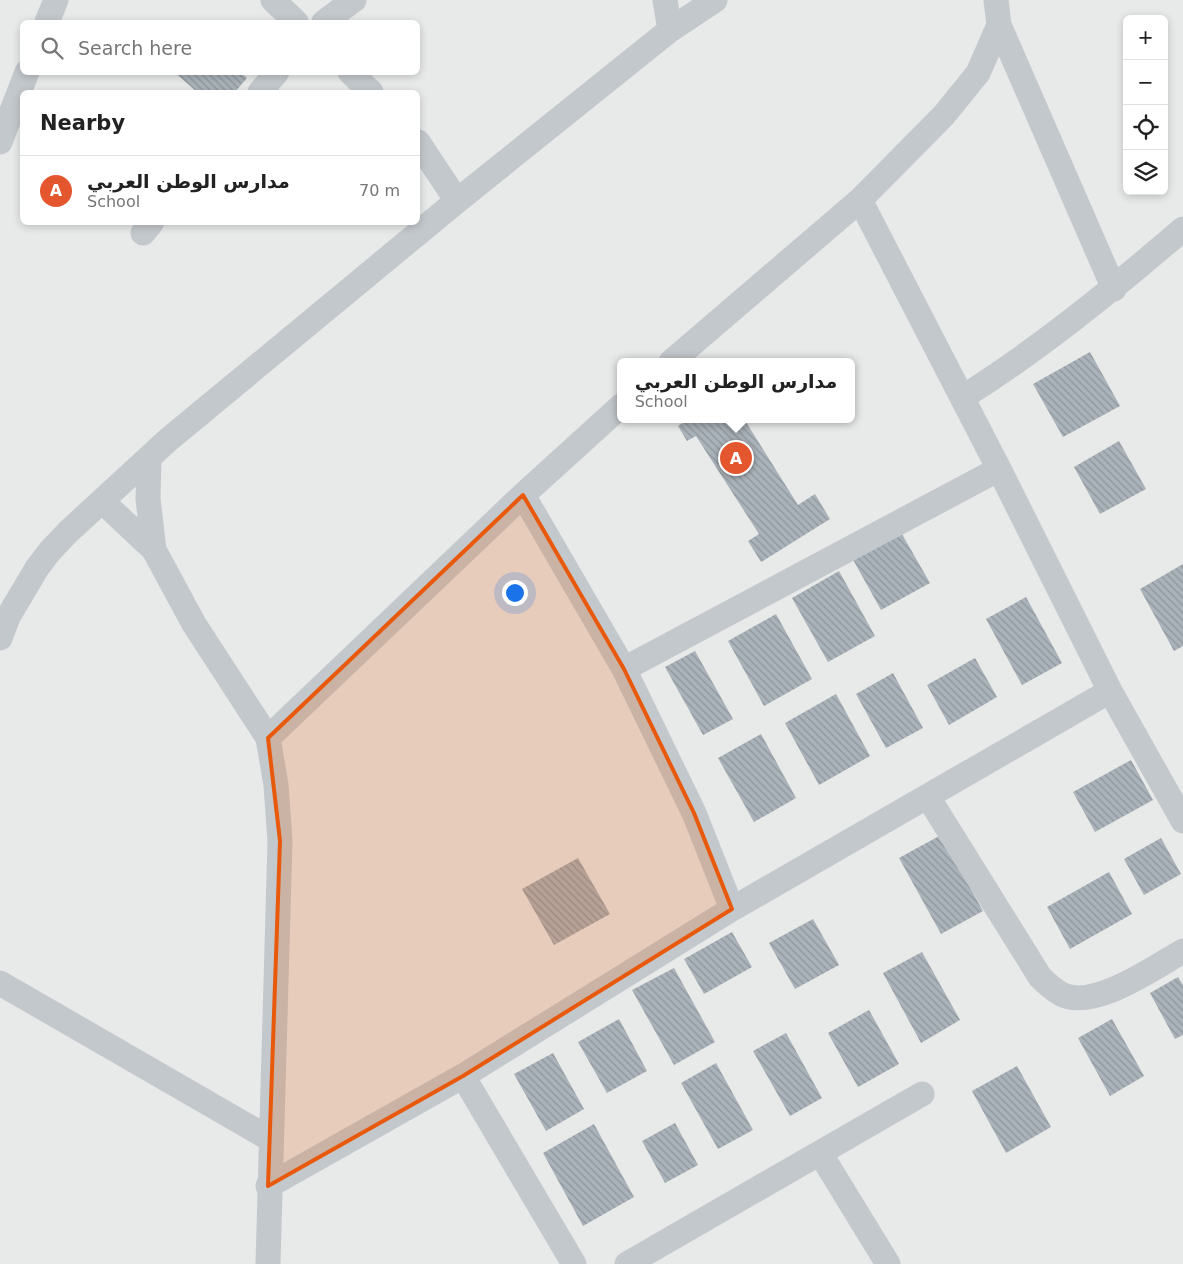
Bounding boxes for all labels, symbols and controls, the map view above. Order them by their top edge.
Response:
map controls [1123,15,1168,195]
button: + [1123,15,1168,60]
search box [20,20,420,75]
icon: search [38,34,66,62]
text: Search here [78,37,192,59]
button: − [1123,60,1168,105]
button: locate [1123,105,1168,150]
text: Nearby [40,111,125,135]
button: layers [1123,150,1168,195]
text: مدارس الوطن العربي [87,170,290,192]
text: A [50,181,62,200]
text: 70 m [359,181,400,200]
text: School [87,192,140,211]
popup [617,358,855,423]
text: مدارس الوطن العربي [635,370,837,392]
text: School [635,392,688,411]
pin: A [720,439,752,477]
your location [502,580,528,606]

